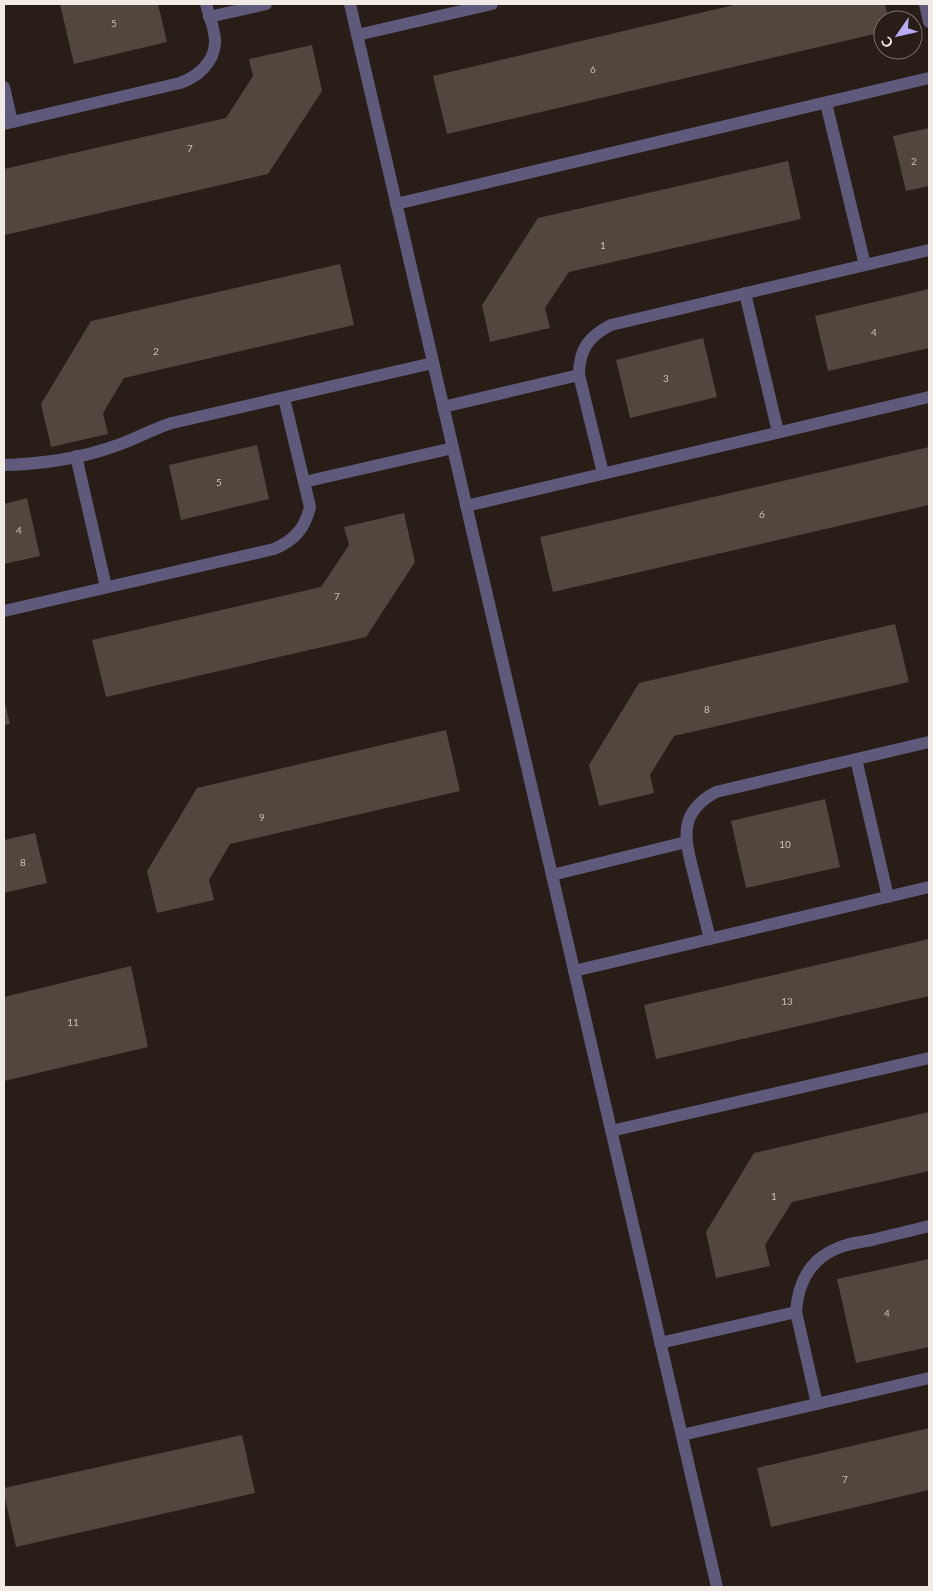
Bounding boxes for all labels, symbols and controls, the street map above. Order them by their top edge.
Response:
north arrow [873,10,923,60]
house number: 5 [111,17,117,29]
text: С [877,33,896,51]
house number: 6 [590,63,596,75]
house number: 7 [187,142,193,154]
house number: 2 [911,155,917,167]
house number: 1 [600,239,606,251]
house number: 4 [871,326,877,338]
house number: 2 [153,345,159,357]
house number: 3 [663,372,669,384]
house number: 5 [216,476,222,488]
house number: 6 [759,508,765,520]
house number: 4 [16,524,22,536]
house number: 7 [334,590,340,602]
house number: 8 [704,703,710,715]
house number: 9 [259,811,265,823]
house number: 10 [779,838,791,850]
house number: 8 [20,856,26,868]
house number: 13 [781,995,793,1007]
house number: 11 [67,1016,79,1028]
house number: 1 [771,1190,777,1202]
house number: 4 [884,1307,890,1319]
house number: 7 [842,1473,848,1485]

